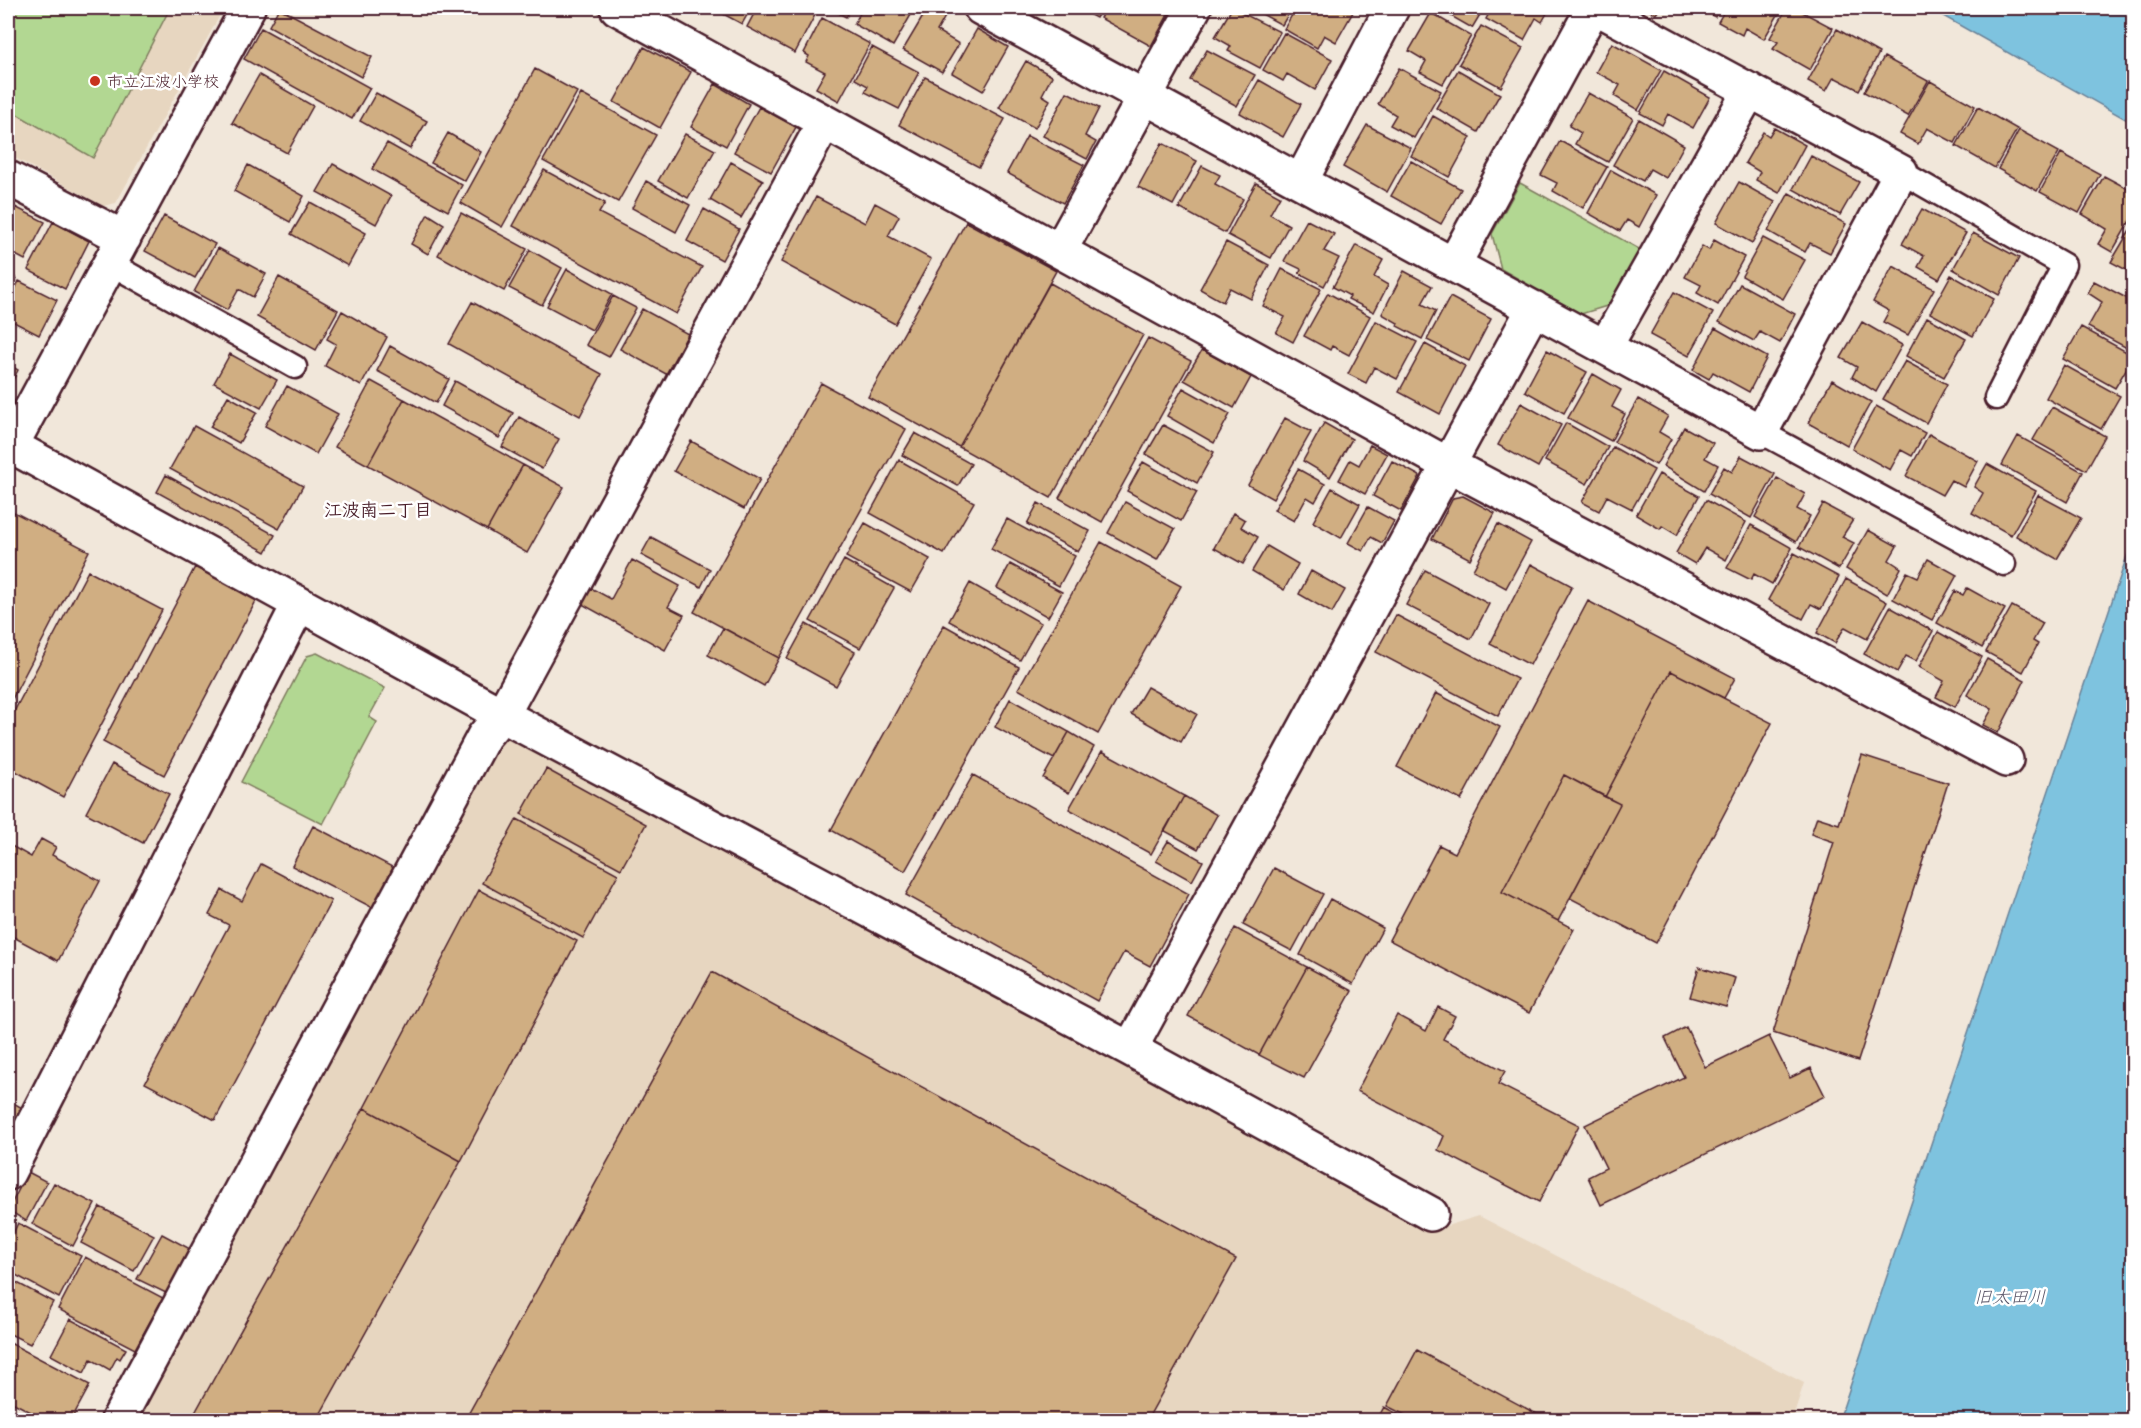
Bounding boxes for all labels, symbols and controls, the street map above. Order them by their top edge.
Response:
place label: 市立江波小学校 [107,67,219,96]
marker: 市立江波小学校 [88,74,102,88]
district label: 江波南二丁目 [324,494,432,526]
water label: 旧太田川 [1974,1281,2046,1313]

